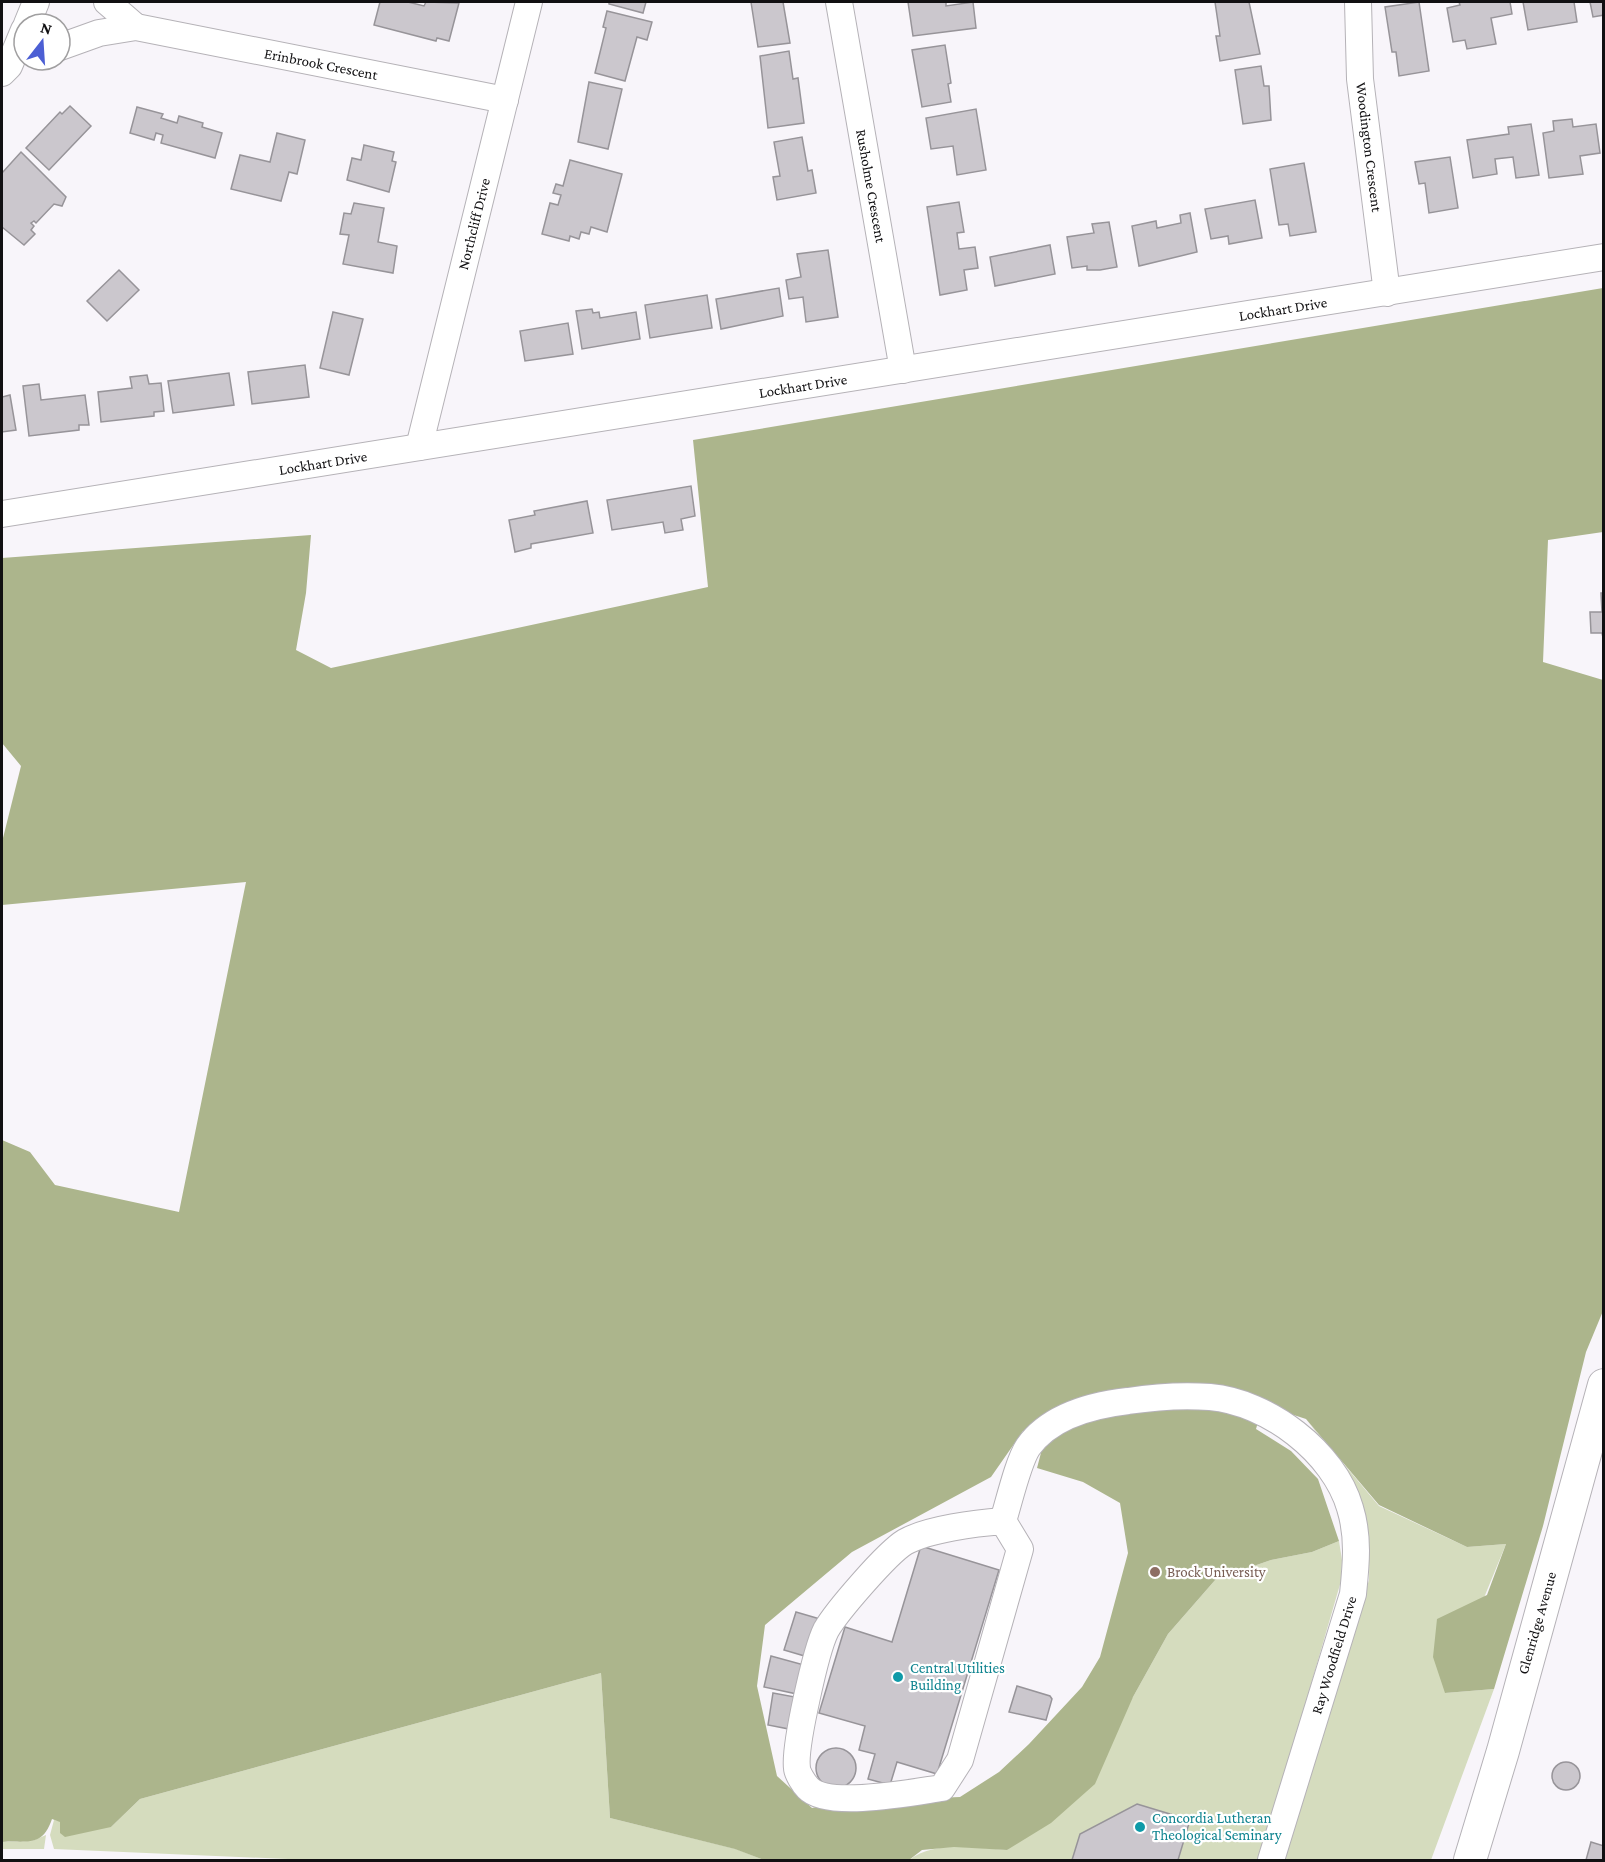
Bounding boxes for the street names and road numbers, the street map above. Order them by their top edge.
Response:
street label: Erinbrook Crescent [263,45,380,83]
street label: Woodington Crescent [1352,81,1385,214]
street label: Rusholme Crescent [853,128,889,245]
street label: Northcliff Drive [455,176,493,271]
street label: Lockhart Drive [1238,294,1329,324]
street label: Lockhart Drive [758,371,849,401]
street label: Lockhart Drive [278,448,369,478]
street label: Glenridge Avenue [1515,1569,1560,1676]
street label: Ray Woodfield Drive [1308,1594,1361,1716]

